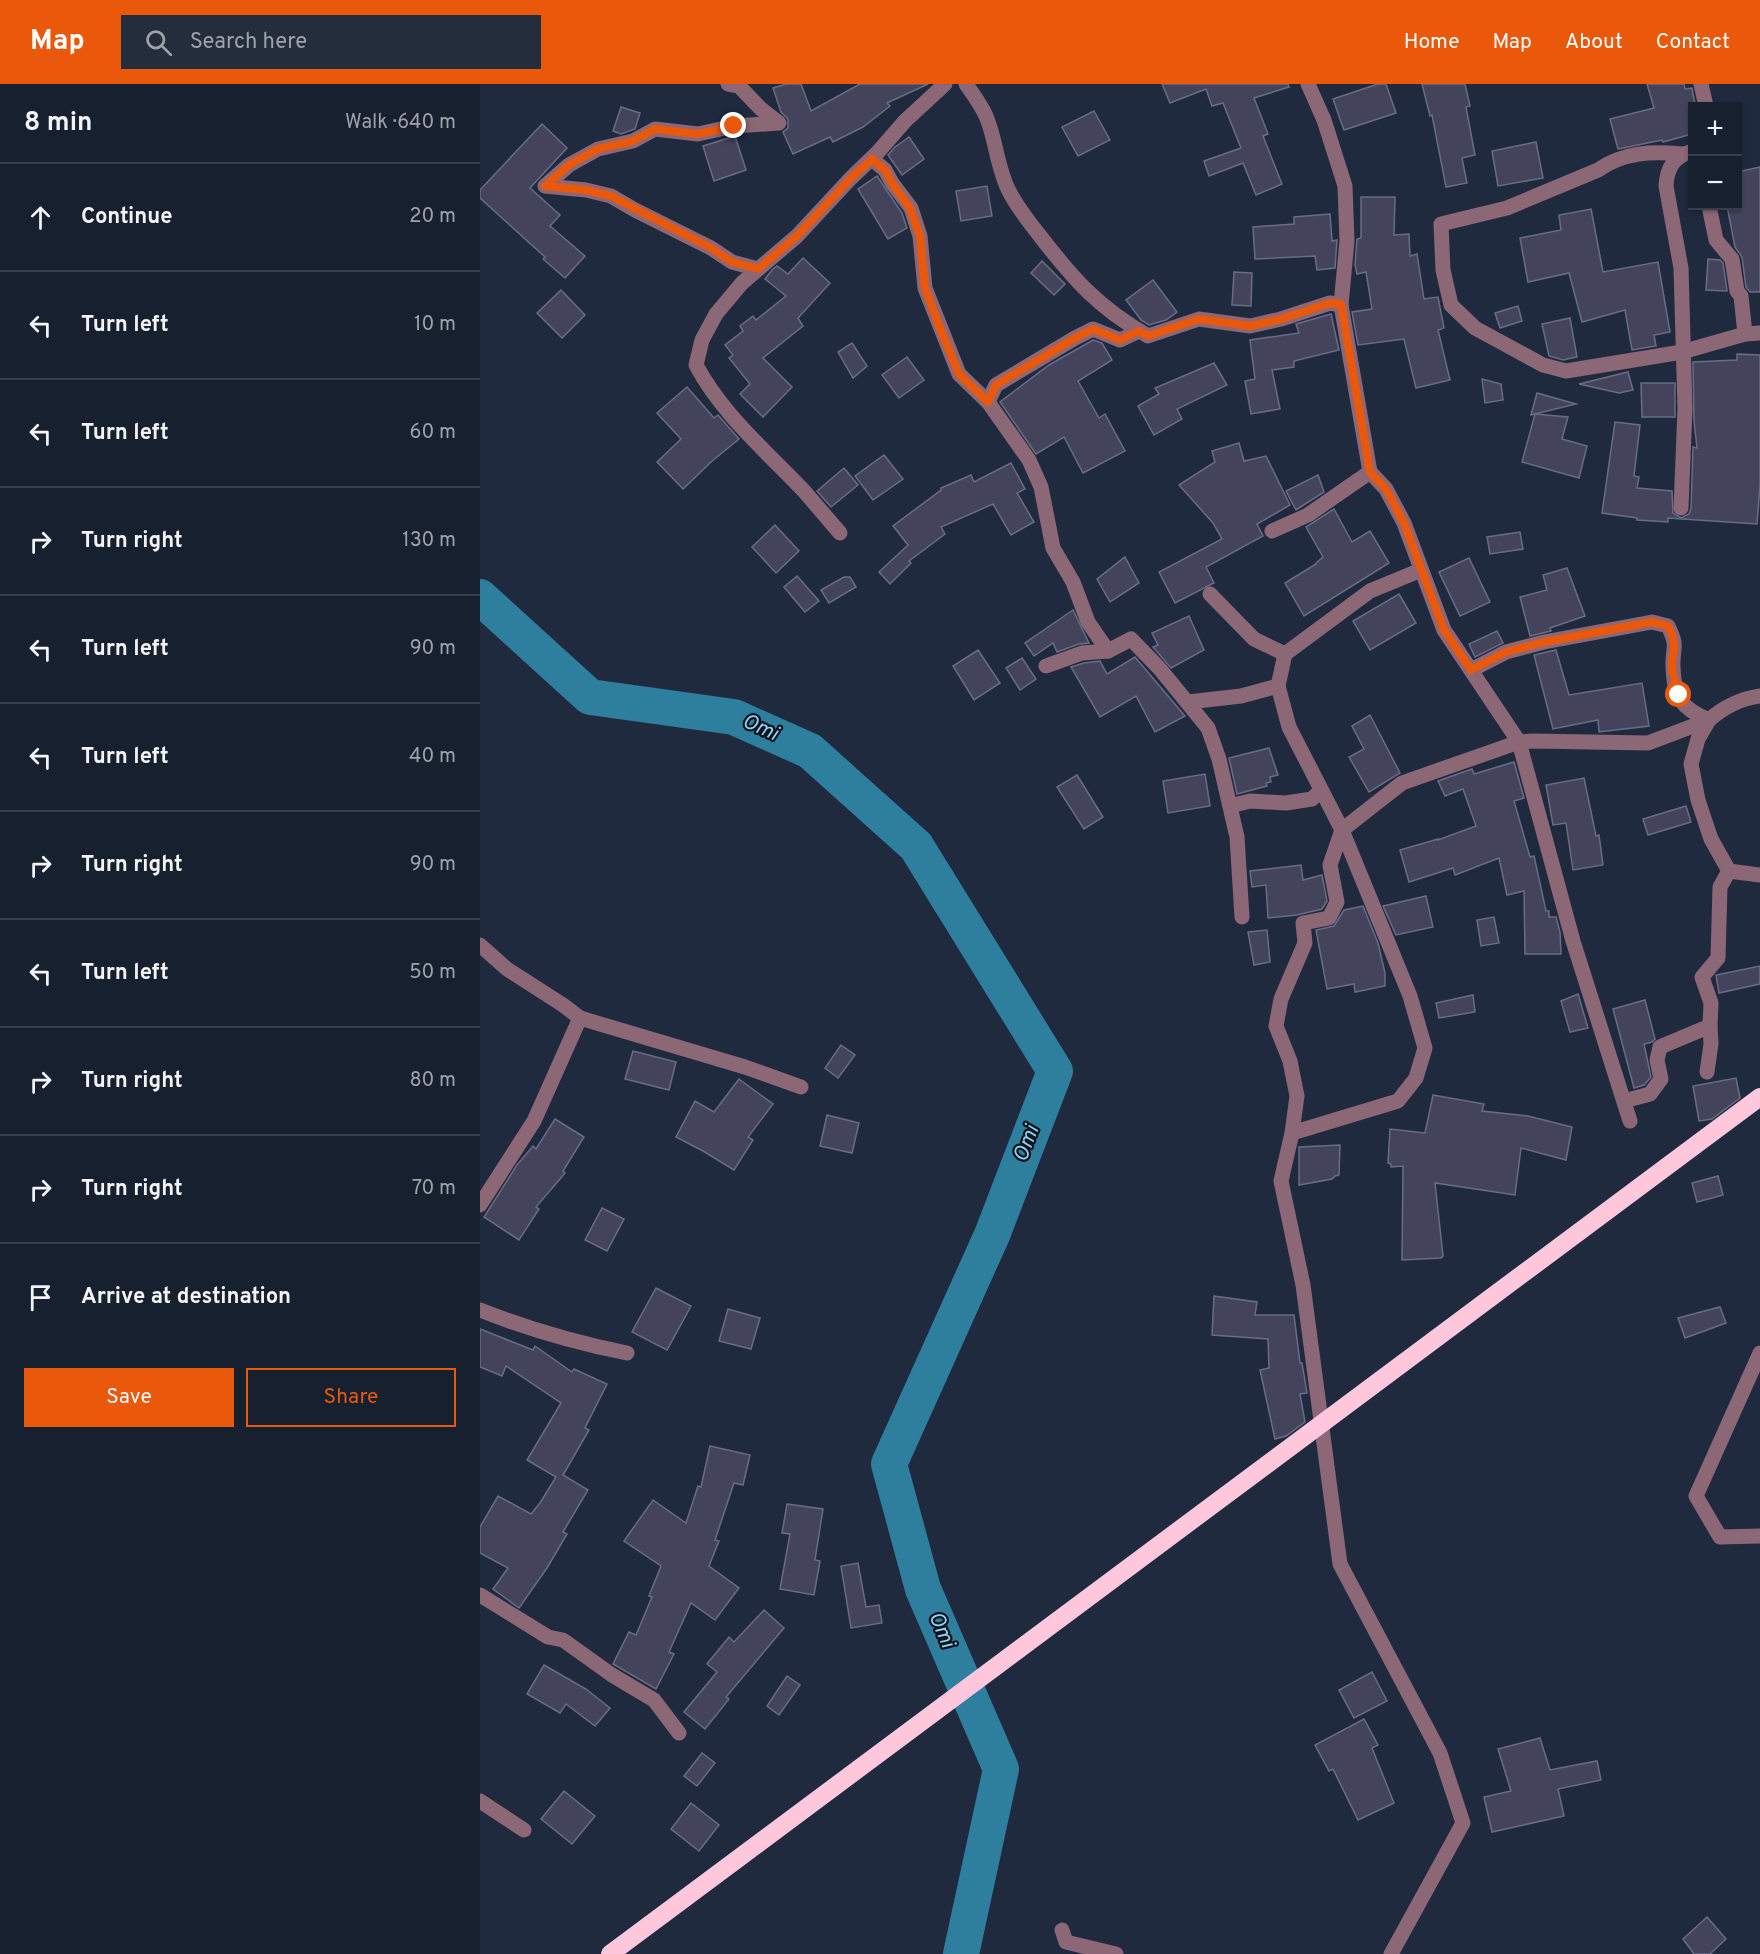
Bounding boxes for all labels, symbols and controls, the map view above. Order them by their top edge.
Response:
search box [121,15,541,69]
text: Map [30,24,85,60]
icon: search [142,26,175,59]
text: Search here [190,29,307,56]
text: Home [1404,29,1460,56]
text: Map [1493,29,1532,56]
text: About [1565,29,1623,56]
text: Contact [1656,29,1730,56]
map controls [1688,102,1742,210]
button: + [1688,102,1742,156]
text: 8 min [24,107,92,140]
text: Walk · 640 m [345,110,456,136]
route end [720,112,746,138]
button: − [1688,156,1742,210]
icon: ahead [24,201,57,234]
text: Continue [81,204,172,231]
text: 20 m [409,204,456,230]
icon: left [24,309,57,342]
text: Turn left [81,312,169,339]
text: 10 m [414,312,456,338]
icon: left [24,417,57,450]
text: Turn left [81,420,169,447]
text: 60 m [410,420,456,446]
icon: right [24,525,57,558]
text: Turn right [81,528,183,555]
text: 130 m [402,528,456,554]
icon: left [24,633,57,666]
text: Turn left [81,636,169,663]
text: 90 m [410,636,456,662]
route start [1665,681,1691,707]
water label: Omi [738,708,784,749]
icon: left [24,741,57,774]
text: Turn left [81,744,169,771]
text: 40 m [409,744,456,770]
icon: right [24,849,57,882]
text: Turn right [81,852,183,879]
text: 90 m [410,852,456,878]
icon: left [24,957,57,990]
text: Turn left [81,960,169,987]
text: 50 m [409,960,456,986]
icon: right [24,1065,57,1098]
text: Turn right [81,1068,183,1095]
text: 80 m [410,1068,456,1094]
water label: Omi [1008,1120,1047,1166]
icon: right [24,1173,57,1206]
text: Turn right [81,1176,183,1203]
text: 70 m [412,1176,456,1202]
icon: arrive [24,1281,57,1314]
text: Arrive at destination [81,1284,291,1311]
button: Save [24,1368,234,1427]
button: Share [246,1368,456,1427]
water label: Omi [921,1608,961,1654]

